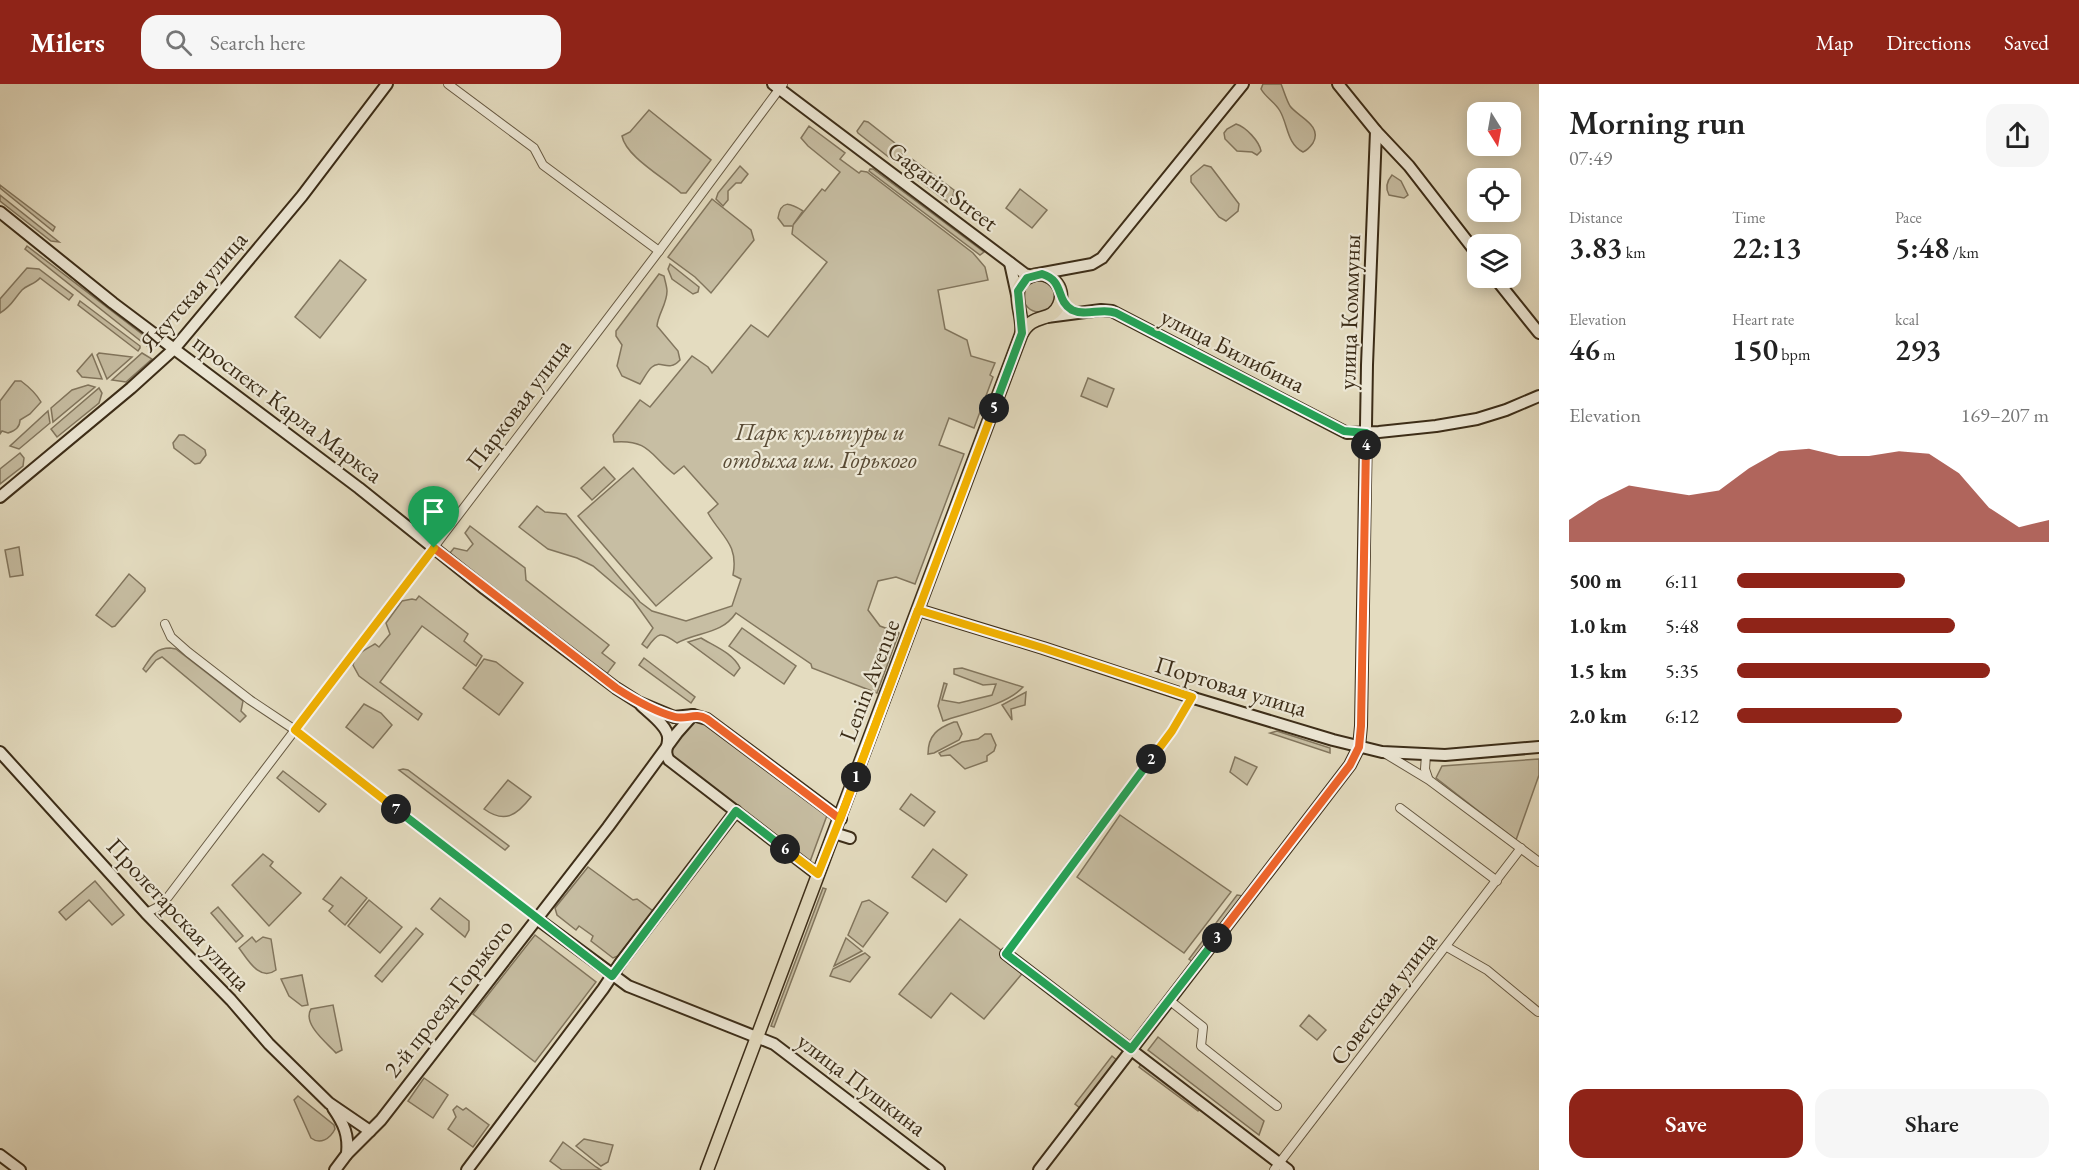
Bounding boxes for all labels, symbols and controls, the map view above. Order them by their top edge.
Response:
search box [141,15,561,69]
text: Milers [30,24,105,60]
icon: search [162,26,195,59]
text: Search here [210,28,305,57]
text: Map [1816,29,1853,56]
text: Directions [1886,29,1971,56]
text: Saved [2004,29,2049,56]
text: Morning run [1569,101,1746,144]
north arrow [1467,102,1521,156]
map controls [1467,102,1521,288]
button: share [1986,104,2049,167]
street label: Gagarin Street [881,134,1005,238]
text: 07:49 [1569,145,1612,171]
button: locate [1467,168,1521,222]
text: Distance [1569,207,1622,228]
text: Time [1732,207,1765,228]
text: Pace [1895,207,1922,228]
street label: Якутская улица [132,224,254,358]
text: 3.83 [1569,228,1622,267]
text: 22:13 [1732,228,1802,267]
text: 5:48 [1895,228,1949,267]
street label: улица Коммуны [1331,233,1367,390]
button: layers [1467,234,1521,288]
text: km [1622,242,1646,263]
text: /km [1949,242,1979,263]
street label: улица Билибина [1156,300,1311,400]
text: Elevation [1569,309,1627,330]
text: Heart rate [1732,309,1794,330]
text: kcal [1895,309,1919,330]
street label: проспект Карла Маркса [187,326,389,490]
text: 46 [1569,330,1600,369]
text: 150 [1732,330,1778,369]
text: 293 [1895,330,1941,369]
street label: Парковая улица [459,332,578,476]
text: m [1600,344,1615,365]
text: bpm [1778,344,1810,365]
pin: 5 [979,393,1009,423]
text: 5 [990,397,998,418]
text: Elevation [1569,402,1641,428]
text: 169–207 m [1961,402,2049,428]
park label: Парк культуры и отдыха им. Горького [723,416,917,475]
pin: 4 [1351,430,1381,460]
text: 4 [1362,434,1370,455]
pin [408,486,459,548]
icon: arrive [417,495,450,528]
text: 500 m [1569,568,1622,594]
text: 6:11 [1665,568,1699,594]
text: 1.0 km [1569,613,1627,639]
text: 5:48 [1665,613,1699,639]
street label: Lenin Avenue [832,615,906,745]
street label: Портовая улица [1151,648,1311,724]
text: 1.5 km [1569,658,1627,684]
text: 5:35 [1665,658,1699,684]
text: 2.0 km [1569,703,1627,729]
text: 6:12 [1665,703,1699,729]
pin: 2 [1136,744,1166,774]
text: 2 [1147,748,1155,769]
pin: 1 [841,762,871,792]
text: 1 [852,766,860,787]
pin: 7 [381,794,411,824]
text: 7 [392,798,400,819]
street label: Пролетарская улица [100,831,258,997]
pin: 6 [770,834,800,864]
text: 6 [781,838,789,859]
street label: 2-й проезд Горького [376,912,520,1084]
pin: 3 [1202,923,1232,953]
street label: Советская улица [1322,924,1444,1071]
text: 3 [1213,927,1221,948]
street label: улица Пушкина [791,1025,933,1143]
button: Save [1569,1089,1803,1158]
button: Share [1815,1089,2049,1158]

